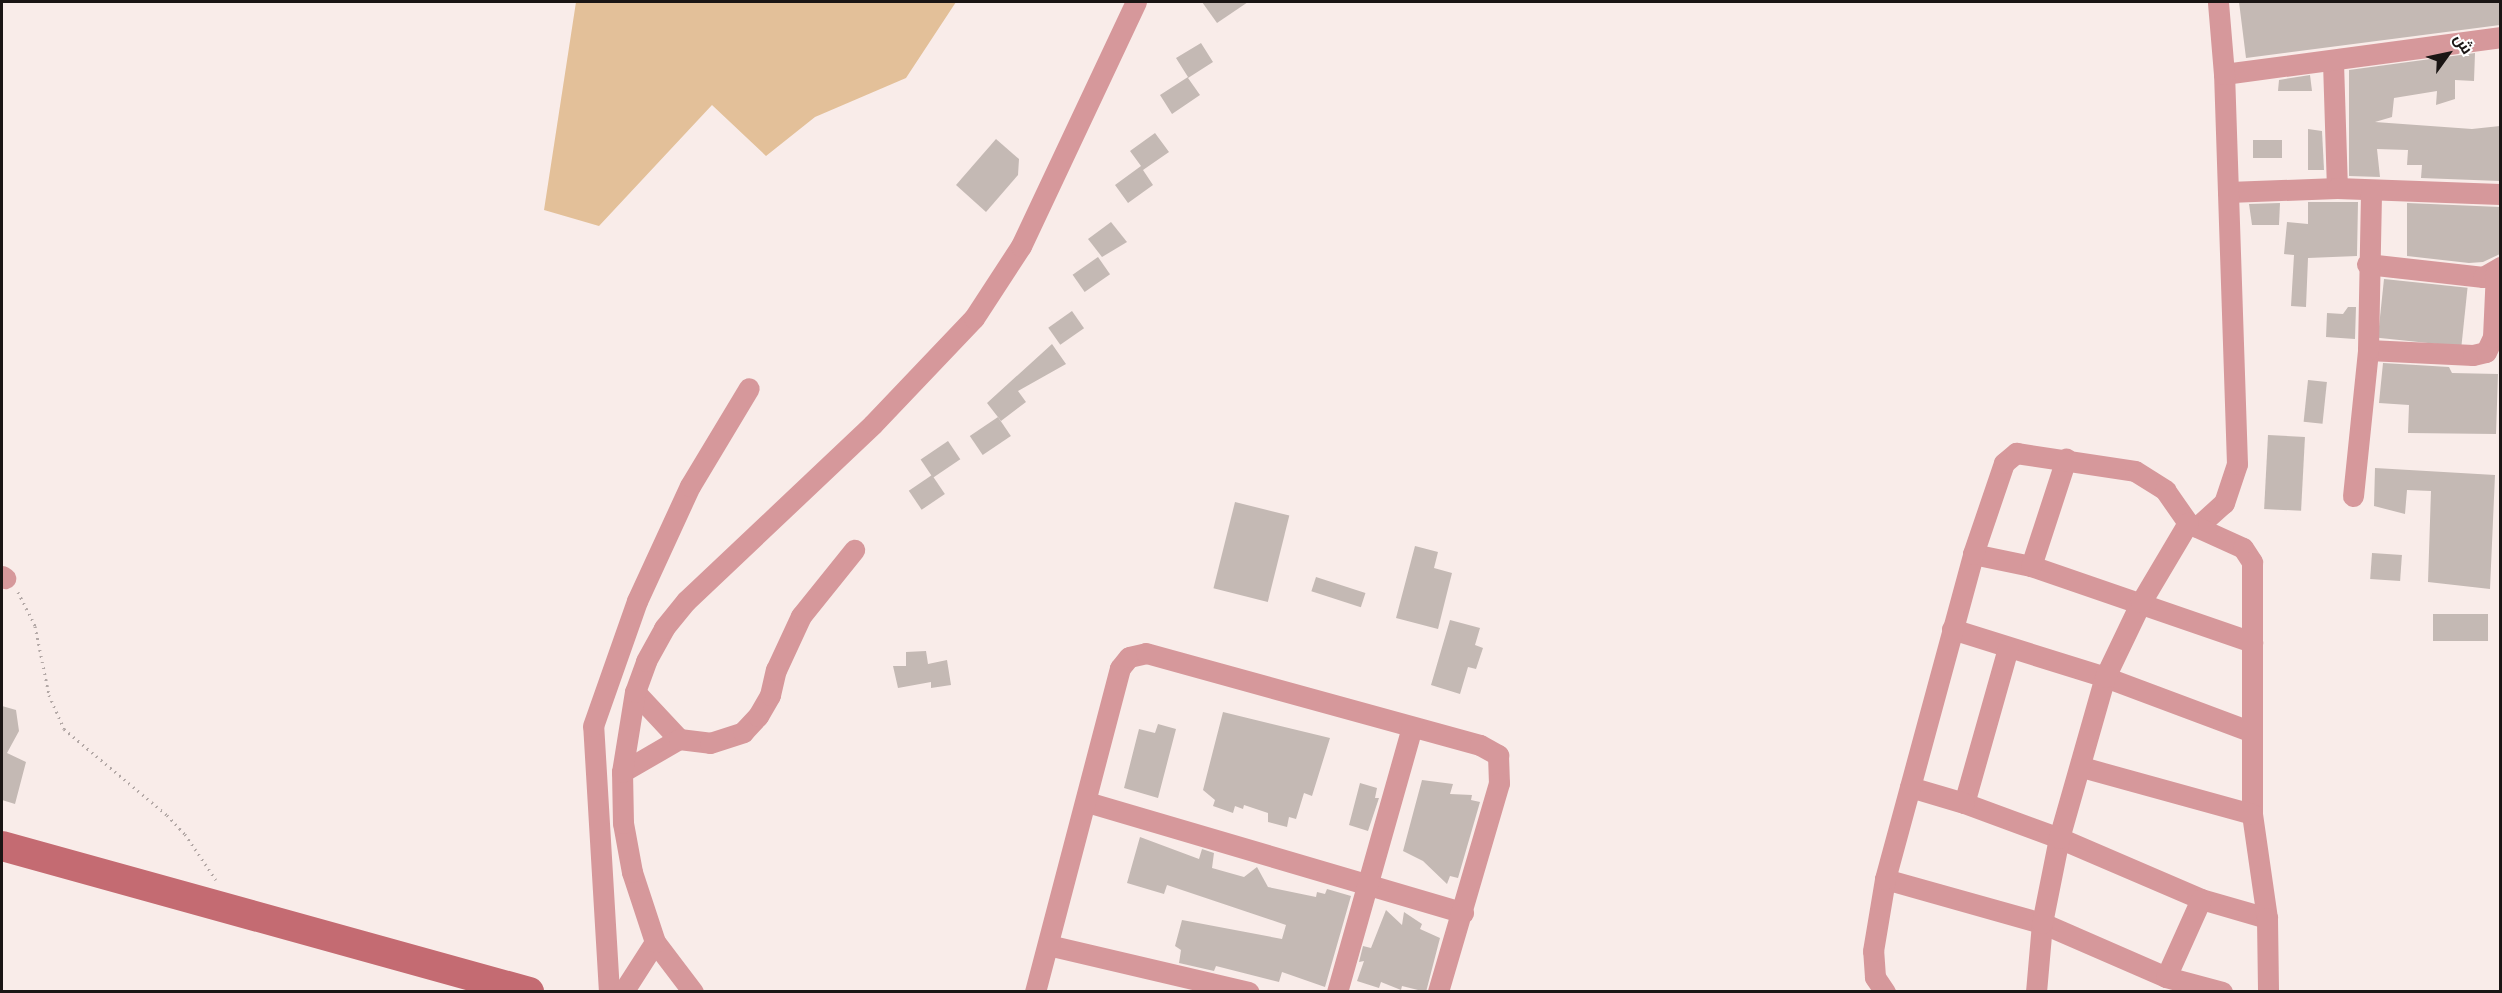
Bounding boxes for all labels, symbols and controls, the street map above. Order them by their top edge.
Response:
north arrow [2418,24,2478,84]
text: ش [2448,30,2478,59]

